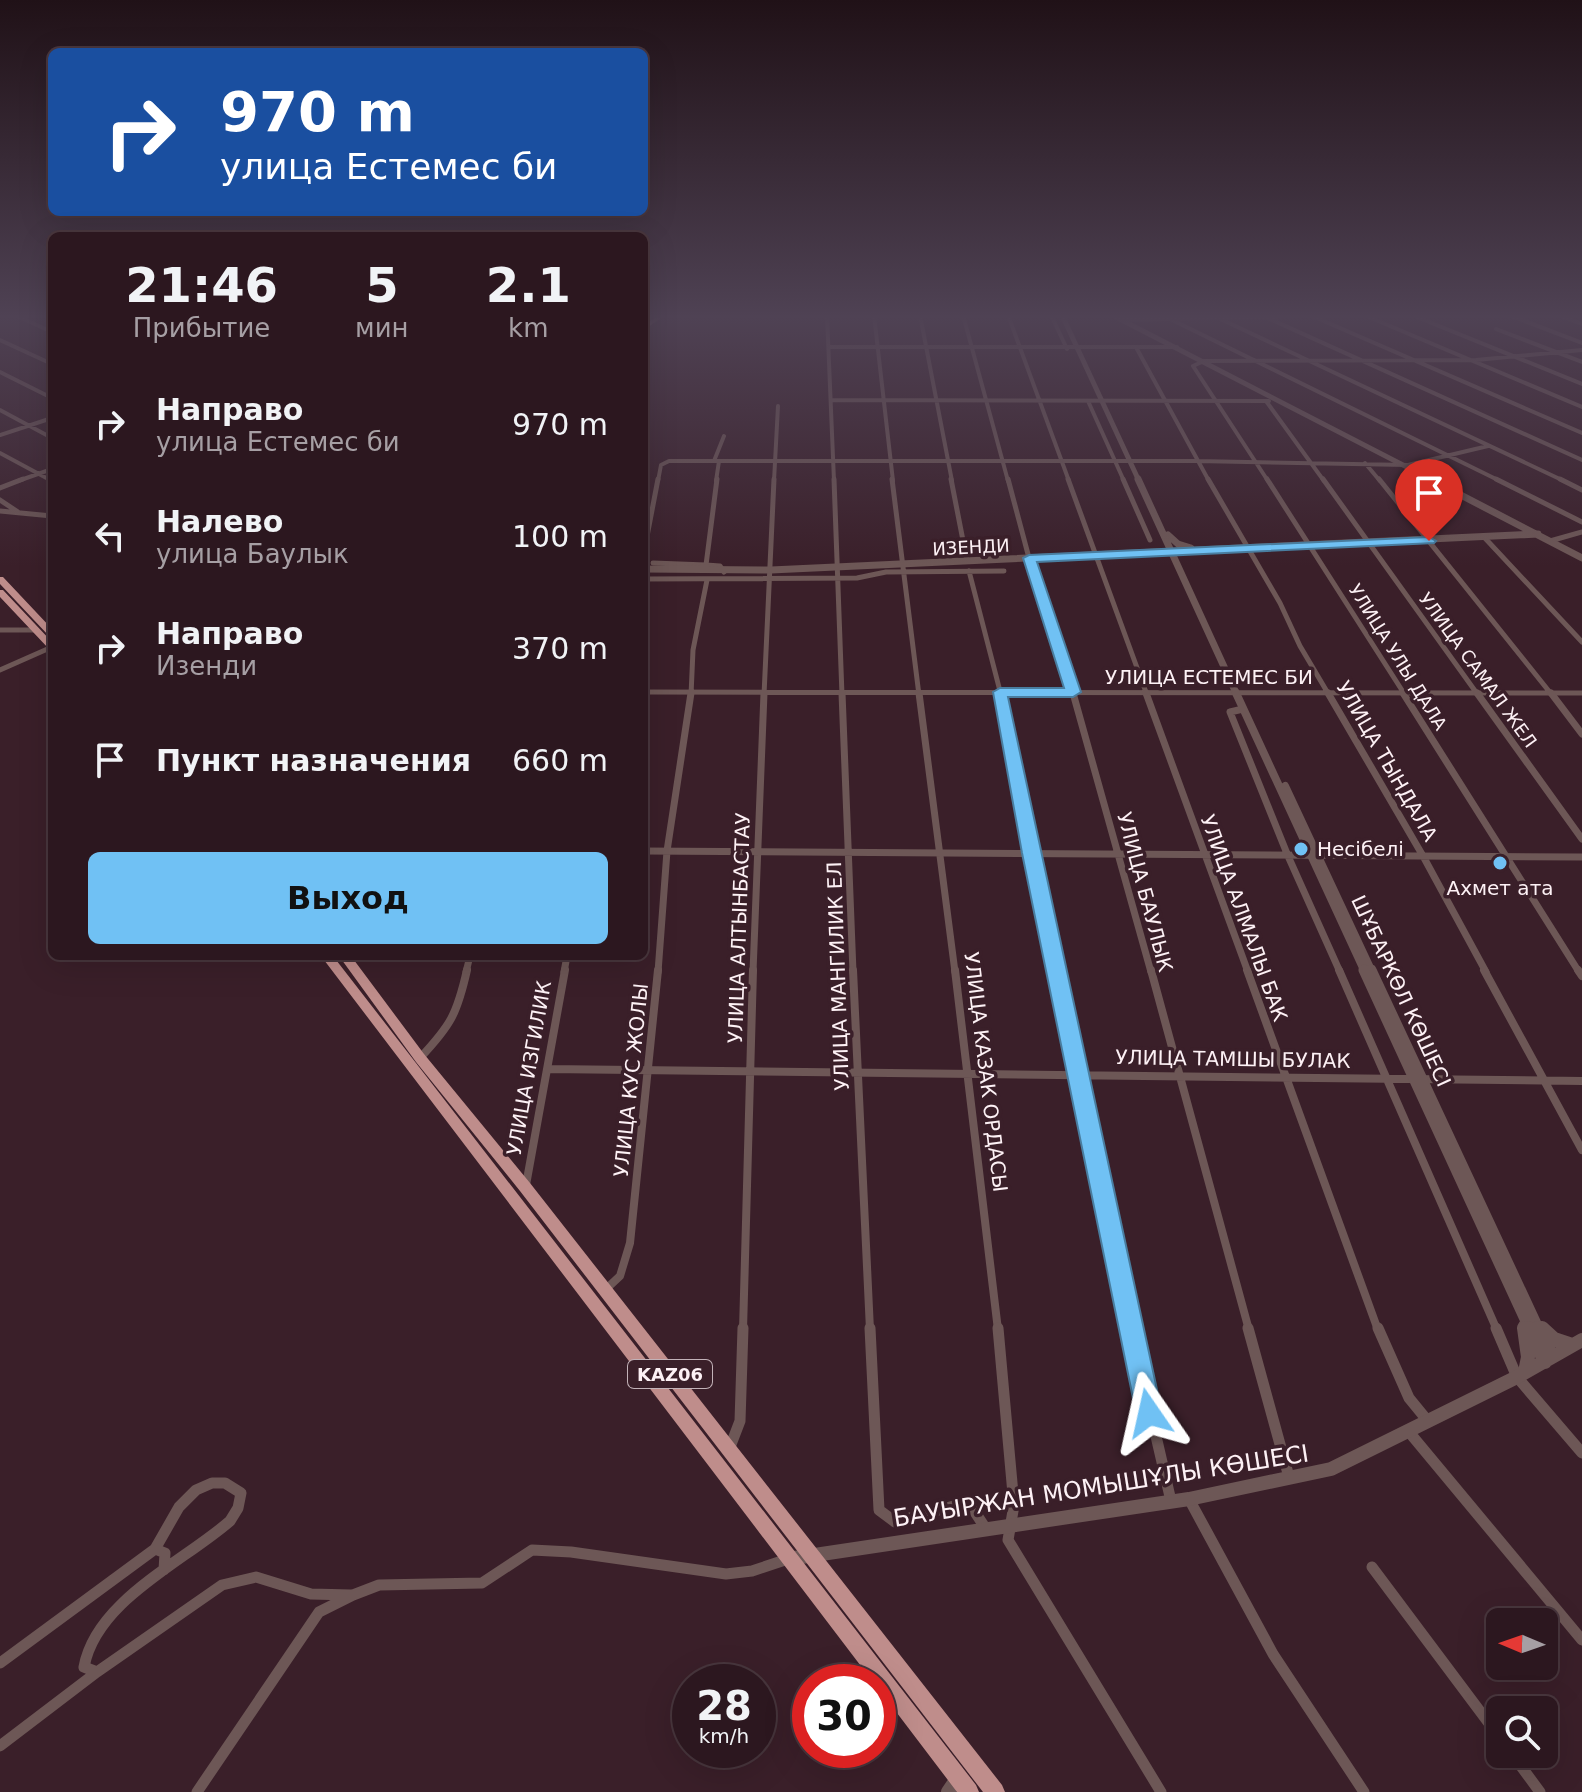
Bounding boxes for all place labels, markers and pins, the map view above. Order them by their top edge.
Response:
pin [1395,459,1463,541]
place label: Несібелі [1317,837,1404,861]
marker: Несібелі [1292,840,1310,858]
marker: Ахмет ата [1491,854,1509,872]
place label: Ахмет ата [1446,876,1554,900]

